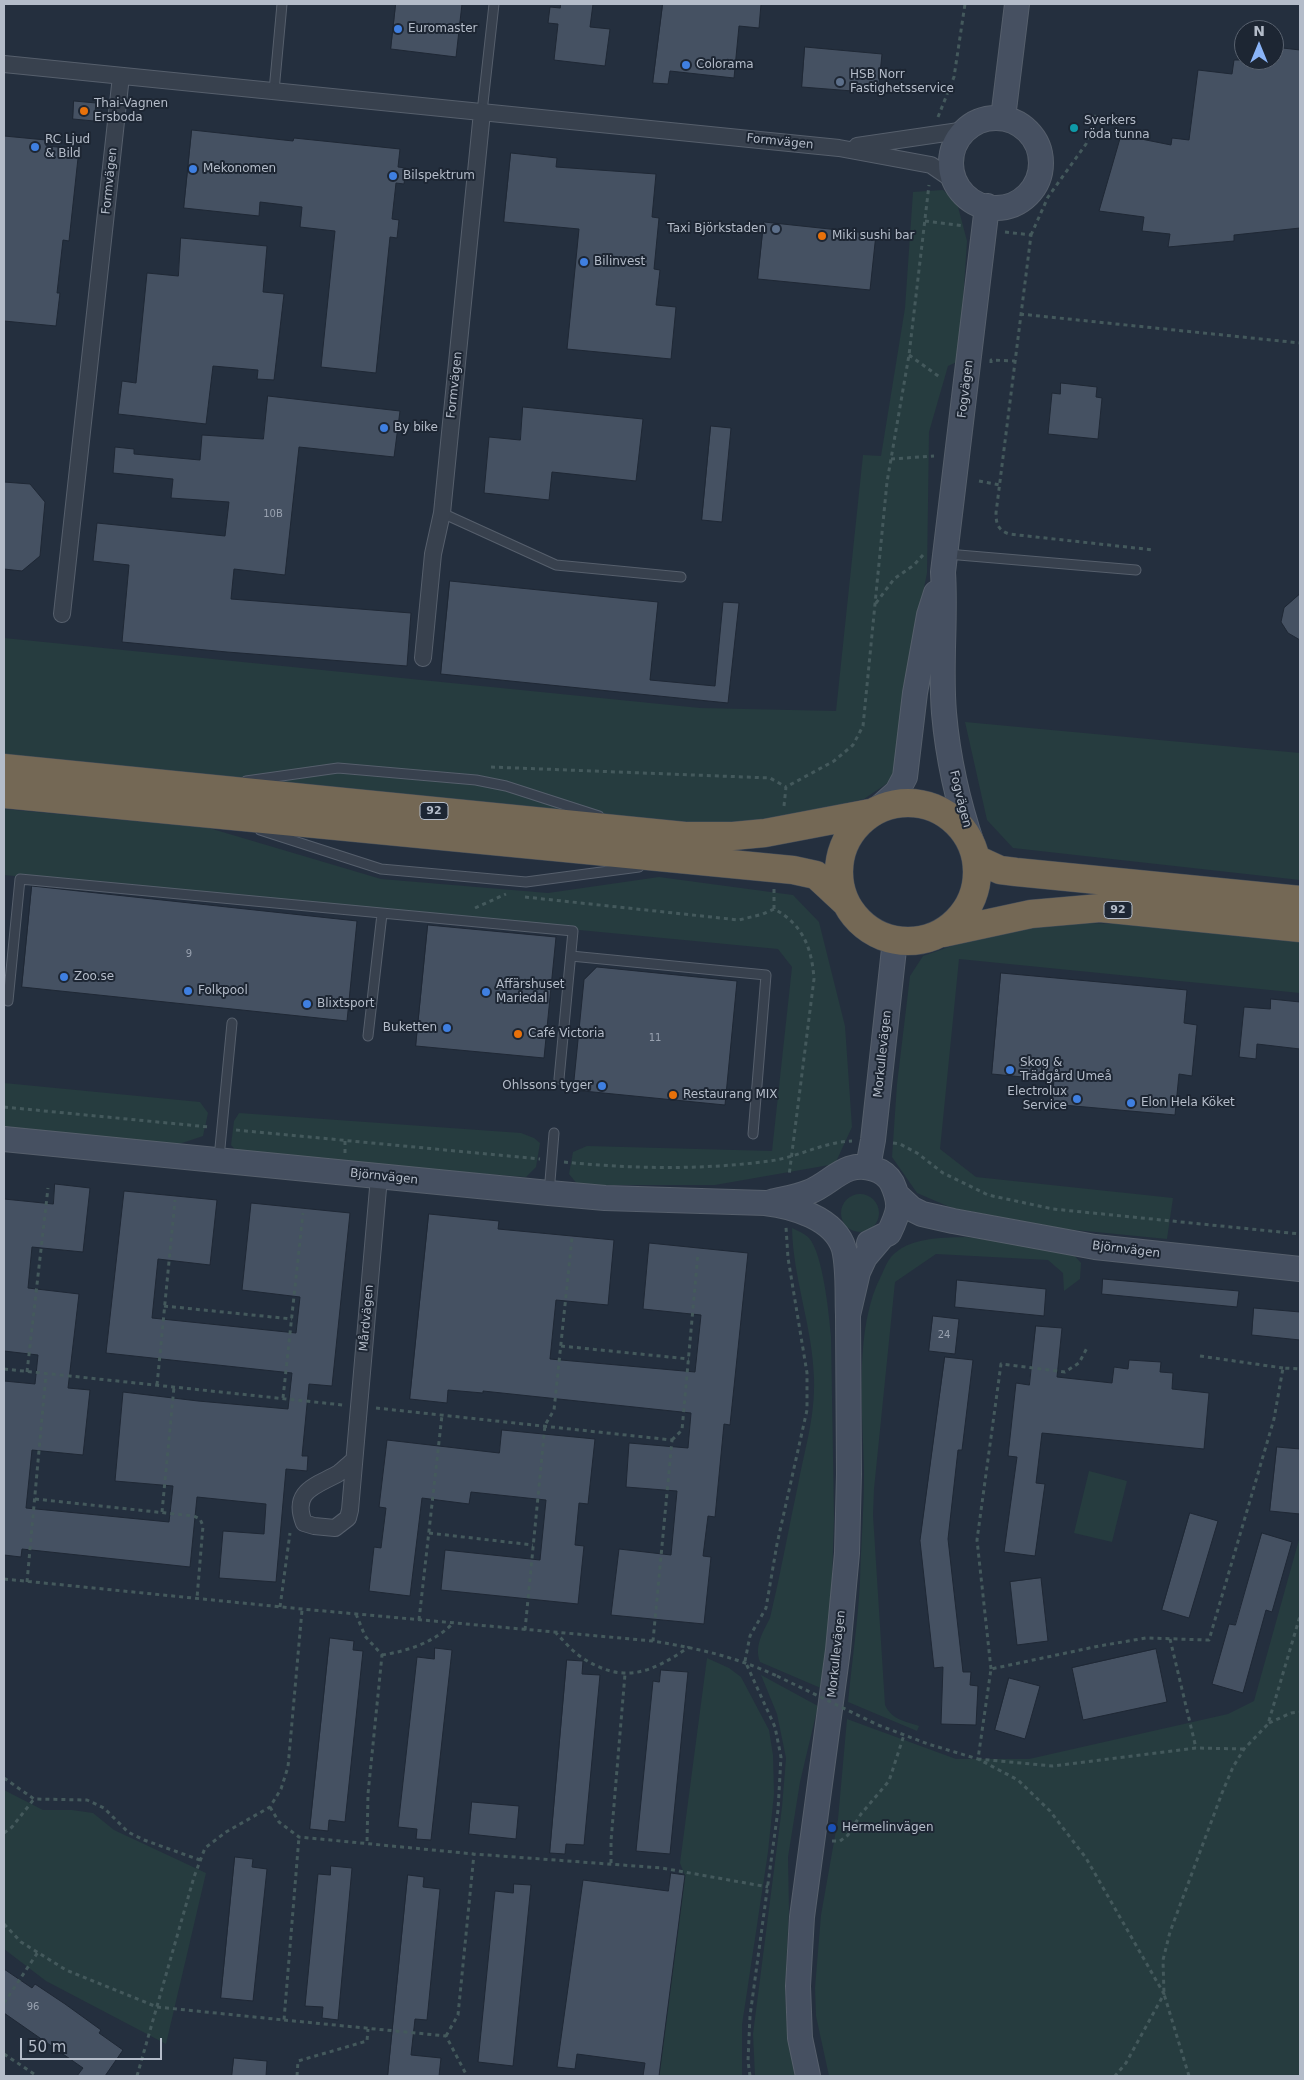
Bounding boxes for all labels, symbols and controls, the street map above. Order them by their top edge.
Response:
north arrow [1234,20,1284,70]
place label: Euromaster [408,22,478,36]
marker: Euromaster [392,23,404,35]
text: N [1253,23,1265,39]
place label: Colorama [696,58,754,72]
marker: Colorama [680,59,692,71]
place label: HSB Norr Fastighetsservice [850,68,954,96]
marker: HSB Norr Fastighetsservice [834,76,846,88]
place label: Thai-Vagnen Ersboda [94,97,168,125]
marker: Thai-Vagnen Ersboda [78,105,90,117]
place label: Sverkers röda tunna [1084,114,1150,142]
marker: Sverkers röda tunna [1068,122,1080,134]
street label: Formvägen [746,131,814,153]
place label: RC Ljud & Bild [45,133,90,161]
marker: RC Ljud & Bild [29,141,41,153]
street label: Formvägen [99,147,121,215]
place label: Mekonomen [203,162,276,176]
marker: Mekonomen [187,163,199,175]
place label: Bilspektrum [403,169,475,183]
marker: Bilspektrum [387,170,399,182]
place label: Taxi Björkstaden [667,222,766,236]
marker: Taxi Björkstaden [770,223,782,235]
place label: Miki sushi bar [832,229,915,243]
marker: Miki sushi bar [816,230,828,242]
place label: Bilinvest [594,255,645,269]
marker: Bilinvest [578,256,590,268]
street label: Formvägen [444,351,466,419]
street label: Fogvägen [955,359,977,419]
place label: By bike [394,421,438,435]
marker: By bike [378,422,390,434]
house number: 10B [263,508,283,520]
street label: Fogvägen [946,769,974,829]
road number: 92 [420,802,448,819]
road number: 92 [1104,902,1132,918]
house number: 9 [186,948,192,960]
place label: Zoo.se [74,970,114,984]
marker: Zoo.se [58,971,70,983]
place label: Affärshuset Mariedal [496,978,565,1006]
place label: Folkpool [198,984,248,998]
marker: Folkpool [182,985,194,997]
marker: Affärshuset Mariedal [480,986,492,998]
place label: Blixtsport [317,997,375,1011]
marker: Blixtsport [301,998,313,1010]
street label: Morkullevägen [871,1010,895,1098]
place label: Buketten [383,1021,437,1035]
marker: Buketten [441,1022,453,1034]
place label: Café Victoria [528,1027,605,1041]
marker: Café Victoria [512,1028,524,1040]
house number: 11 [649,1032,661,1044]
place label: Skog & Trädgård Umeå [1020,1056,1112,1084]
marker: Skog & Trädgård Umeå [1004,1064,1016,1076]
place label: Ohlssons tyger [502,1079,592,1093]
marker: Ohlssons tyger [596,1080,608,1092]
place label: Electrolux Service [1007,1085,1067,1113]
place label: Restaurang MIX [683,1088,778,1102]
marker: Restaurang MIX [667,1089,679,1101]
marker: Electrolux Service [1071,1093,1083,1105]
place label: Elon Hela Köket [1141,1096,1235,1110]
marker: Elon Hela Köket [1125,1097,1137,1109]
street label: Björnvägen [349,1166,419,1188]
street label: Björnvägen [1091,1239,1161,1261]
street label: Mårdvägen [357,1284,377,1352]
house number: 24 [938,1329,950,1341]
street label: Morkullevägen [825,1610,849,1698]
place label: Hermelinvägen [842,1821,934,1835]
marker: Hermelinvägen [826,1822,838,1834]
house number: 96 [27,2001,39,2013]
scale bar [22,2028,165,2060]
text: 50 m [28,2038,66,2056]

